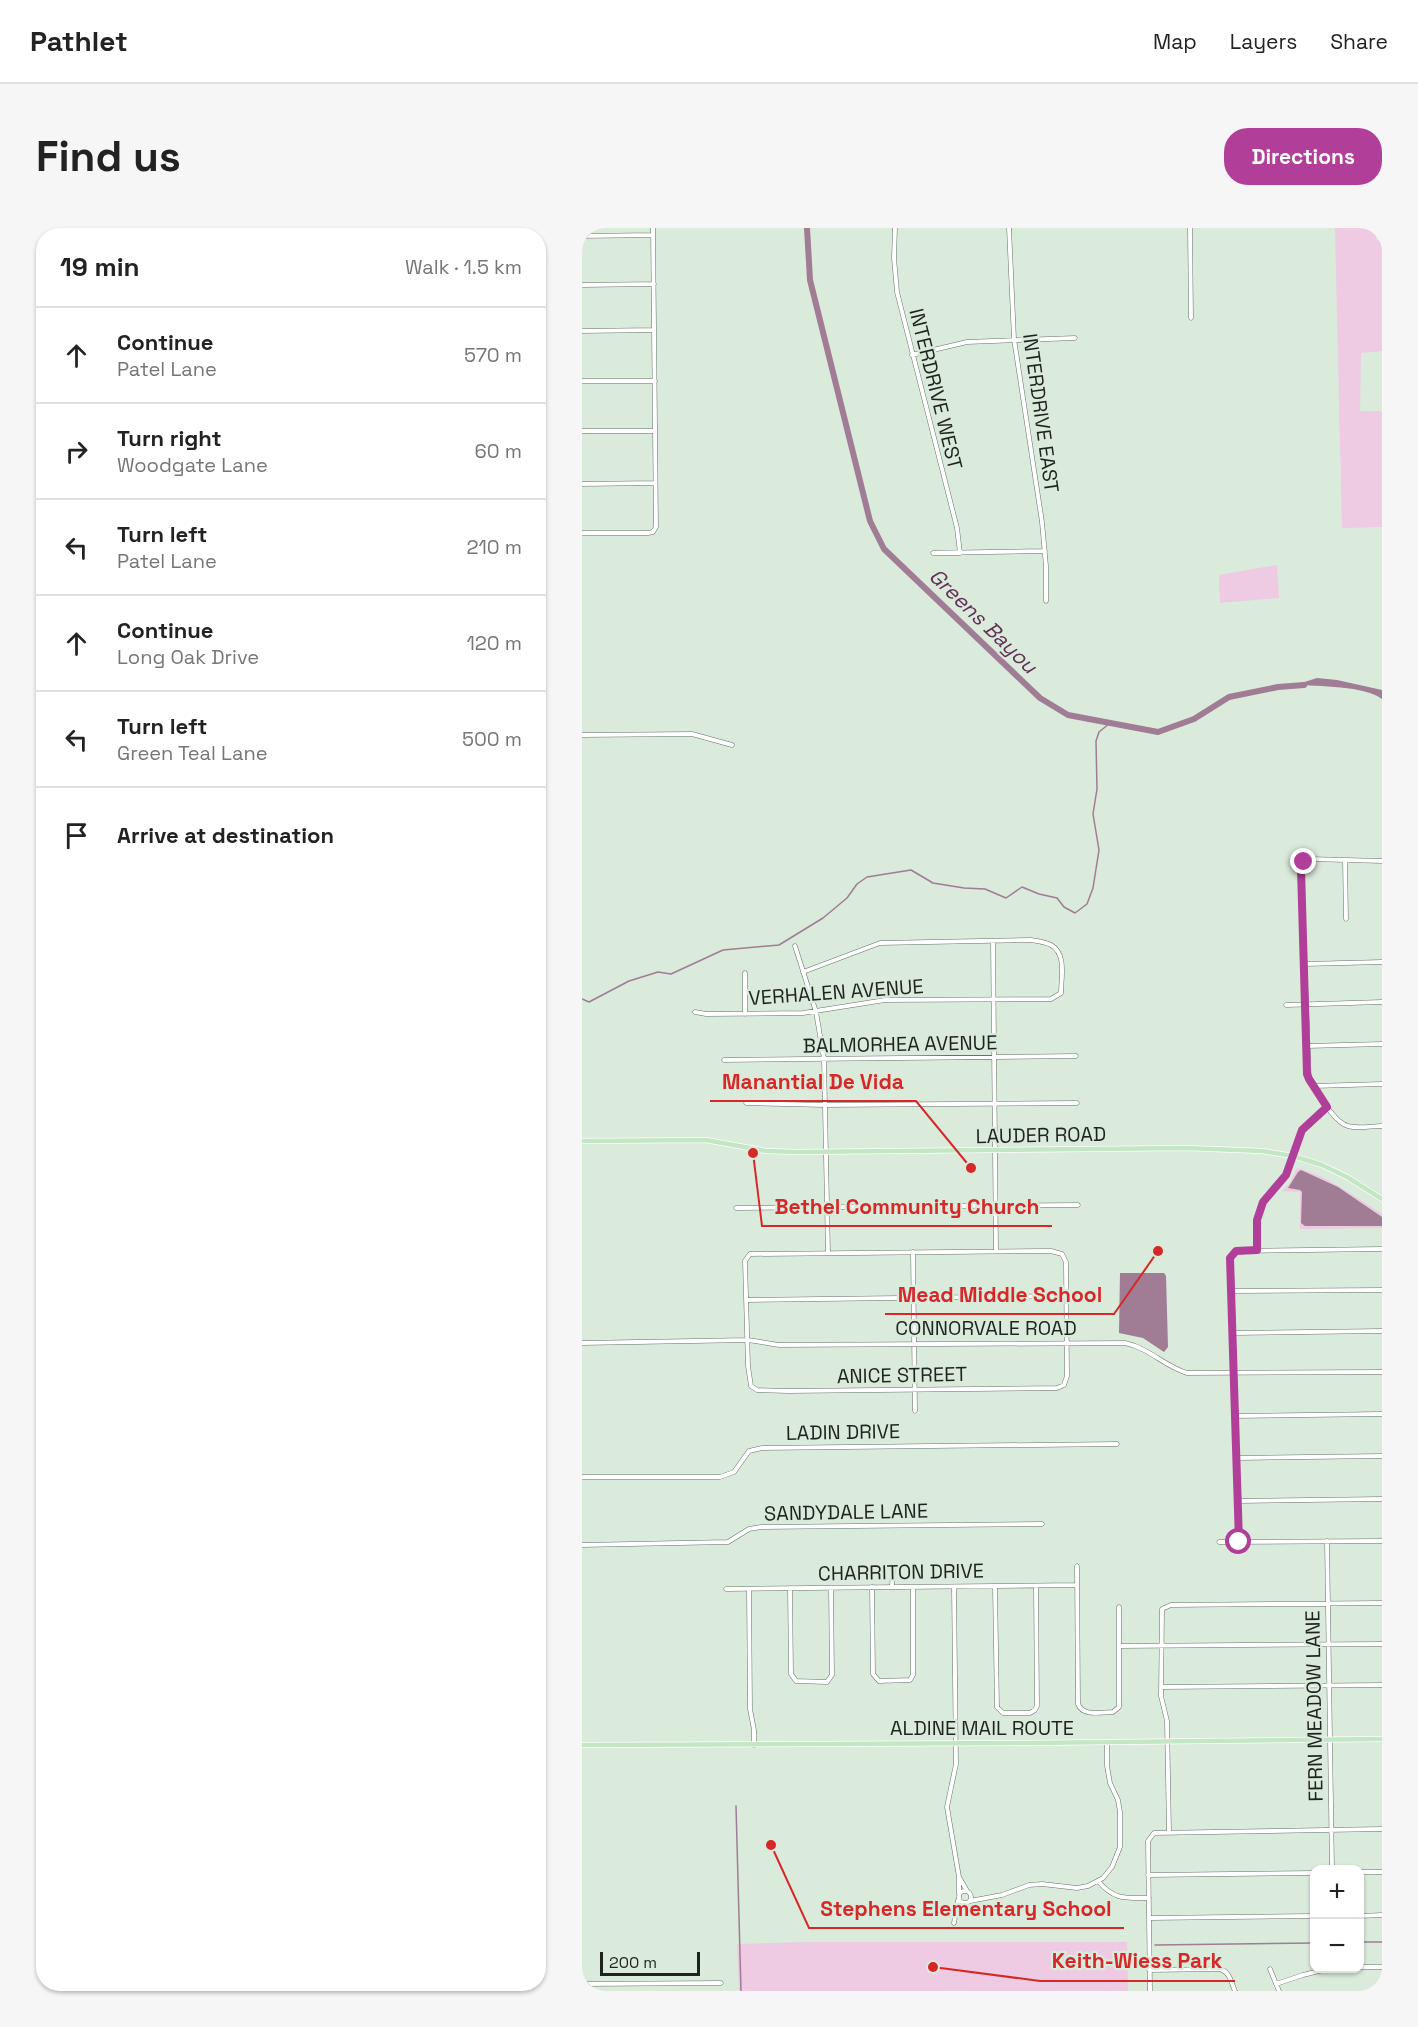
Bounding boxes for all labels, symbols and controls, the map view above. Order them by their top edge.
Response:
text: Pathlet [30,23,128,59]
text: Map [1153,28,1197,55]
text: Layers [1230,28,1297,55]
text: Share [1330,28,1388,55]
button: Directions [1224,128,1382,185]
text: Find us [36,130,181,183]
text: 19 min [60,250,140,284]
text: Walk · 1.5 km [405,254,522,280]
street label: INTERDRIVE WEST [903,306,969,473]
text: Continue [117,328,213,356]
street label: INTERDRIVE EAST [1017,332,1065,495]
icon: ahead [60,339,93,372]
text: 570 m [464,342,522,368]
text: Patel Lane [117,356,217,382]
text: Turn right [117,424,222,452]
icon: right [60,435,93,468]
text: 60 m [475,438,522,464]
text: Woodgate Lane [117,452,268,478]
text: Turn left [117,520,207,548]
icon: left [60,531,93,564]
text: 210 m [466,534,522,560]
text: Patel Lane [117,548,217,574]
water label: Greens Bayou [924,562,1044,680]
text: Continue [117,616,213,644]
icon: ahead [60,627,93,660]
text: 120 m [466,630,522,656]
text: Long Oak Drive [117,644,259,670]
text: Turn left [117,712,207,740]
icon: left [60,723,93,756]
text: 500 m [462,726,522,752]
text: Green Teal Lane [117,740,268,766]
icon: arrive [60,819,93,852]
text: Arrive at destination [117,821,334,849]
route end [1290,848,1316,874]
street label: VERHALEN AVENUE [748,973,924,1011]
street label: BALMORHEA AVENUE [802,1029,998,1059]
callout: Manantial De Vida [710,1062,916,1101]
text: Manantial De Vida [722,1068,904,1095]
street label: LAUDER ROAD [976,1121,1106,1149]
callout: Bethel Community Church [762,1187,1052,1226]
text: Bethel Community Church [774,1193,1040,1220]
callout: Mead Middle School [885,1275,1114,1314]
text: Mead Middle School [898,1281,1102,1308]
street label: CONNORVALE ROAD [895,1315,1077,1341]
street label: ANICE STREET [837,1361,968,1389]
street label: LADIN DRIVE [786,1418,900,1446]
street label: SANDYDALE LANE [764,1498,928,1526]
route start [1225,1528,1251,1554]
street label: CHARRITON DRIVE [818,1558,984,1586]
street label: FERN MEADOW LANE [1299,1610,1329,1802]
street label: ALDINE MAIL ROUTE [890,1715,1074,1741]
map controls [1310,1865,1364,1973]
button: + [1310,1865,1364,1919]
callout: Stephens Elementary School [809,1889,1124,1928]
text: Stephens Elementary School [820,1895,1112,1922]
button: − [1310,1919,1364,1973]
callout: Keith-Wiess Park [1040,1942,1235,1981]
text: Keith-Wiess Park [1052,1947,1222,1974]
scale bar [600,1949,700,1976]
text: 200 m [609,1952,657,1973]

